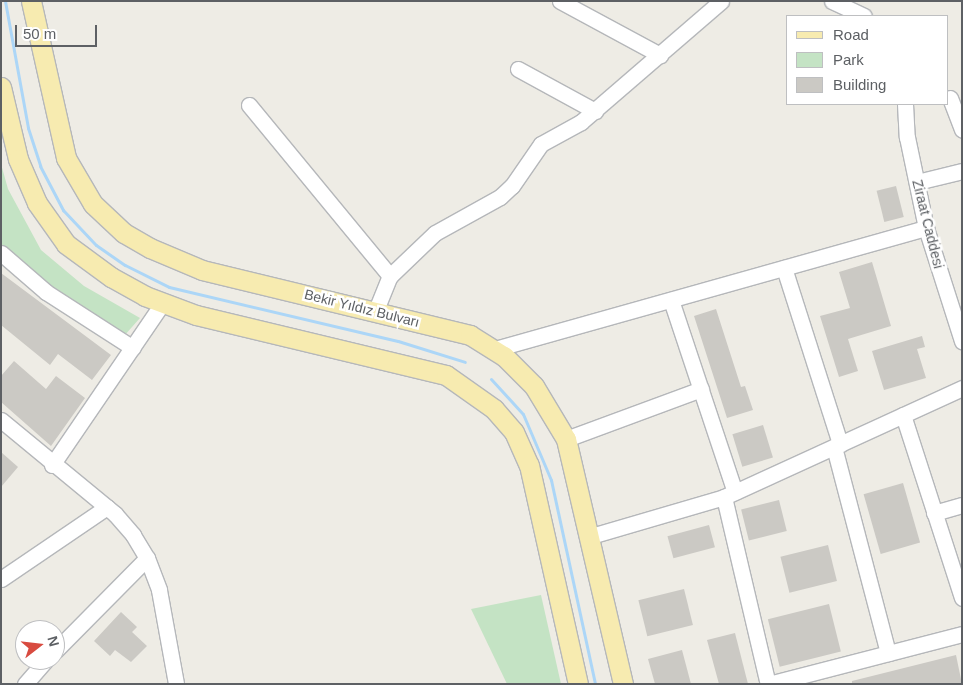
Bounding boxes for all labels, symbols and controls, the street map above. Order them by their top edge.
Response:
scale bar [18,15,100,47]
legend [786,15,948,105]
text: 50 m [23,25,56,42]
text: Road [833,26,869,43]
text: Park [833,51,864,68]
text: Building [833,76,886,93]
street label: Ziraat Caddesi [909,178,947,270]
street label: Bekir Yıldız Bulvarı [303,286,421,330]
north arrow [15,620,65,670]
text: N [44,634,63,648]

